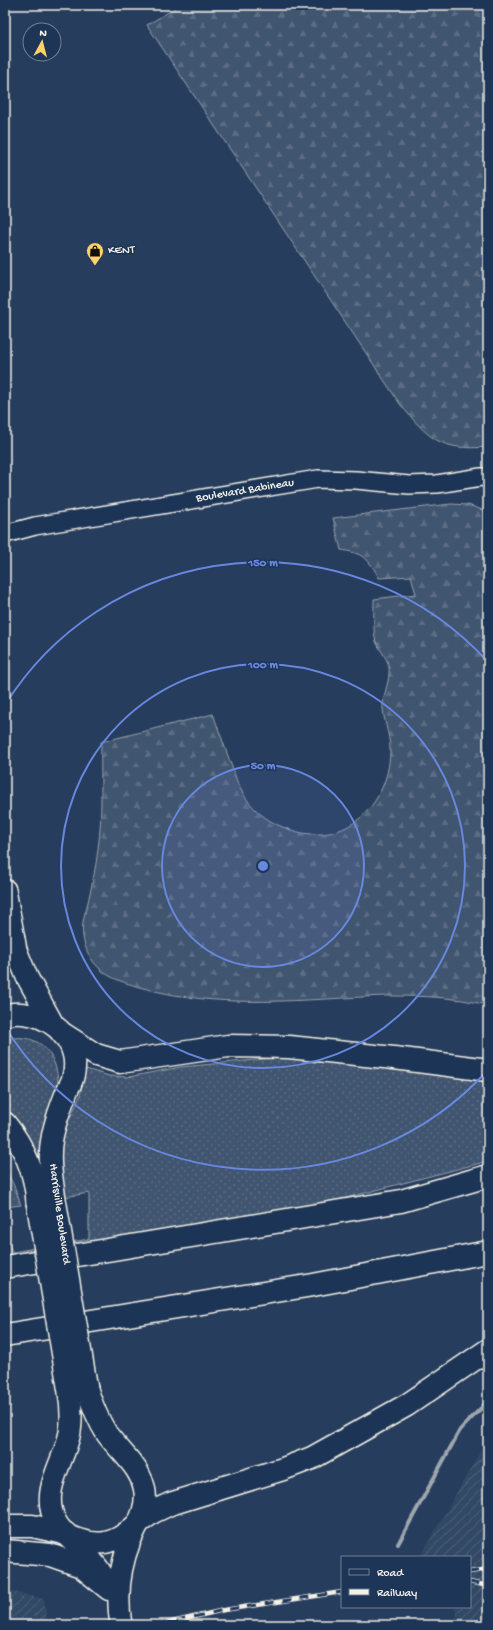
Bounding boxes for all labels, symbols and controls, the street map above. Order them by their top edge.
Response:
north arrow [22,22,62,62]
text: N [39,28,47,40]
shop icon: KENT [85,241,105,266]
place label: KENT [108,244,136,258]
street label: Boulevard Babineau [194,476,295,506]
text: 150 m [247,557,278,571]
text: 100 m [247,659,278,673]
text: 50 m [251,760,276,774]
centre of rings [256,859,270,873]
street label: Harrisville Boulevard [45,1163,73,1266]
legend [341,1556,471,1608]
text: Road [377,1567,404,1581]
text: Railway [377,1587,417,1601]

